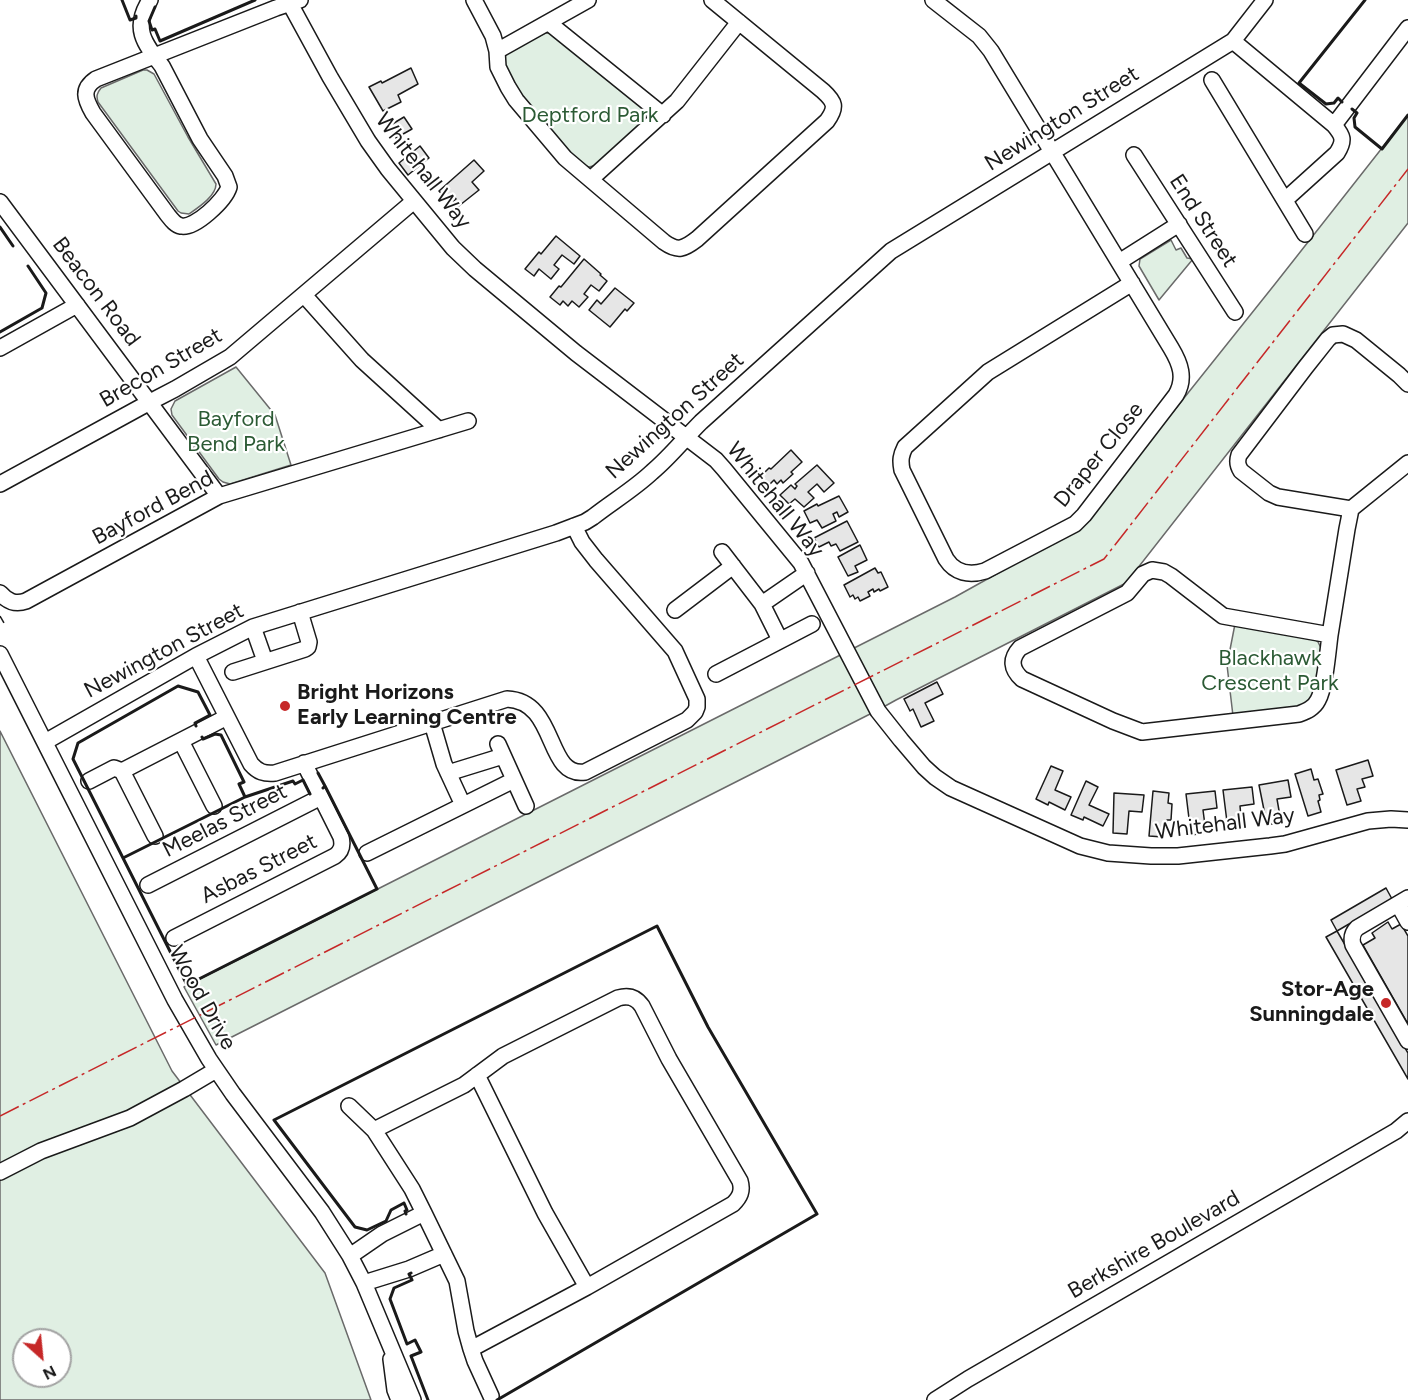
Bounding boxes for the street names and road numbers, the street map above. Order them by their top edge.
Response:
street label: Newington Street [980,61,1144,177]
street label: Whitehall Way [369,108,477,234]
street label: End Street [1163,170,1243,272]
street label: Beacon Road [46,232,146,352]
street label: Brecon Street [95,322,227,414]
street label: Newington Street [601,347,749,485]
street label: Draper Close [1049,397,1149,513]
street label: Whitehall Way [721,437,829,563]
street label: Bayford Bend [88,465,218,551]
street label: Newington Street [80,598,248,704]
street label: Meelas Street [158,778,292,864]
street label: Whitehall Way [1154,802,1296,846]
street label: Asbas Street [197,829,321,909]
street label: Wood Drive [163,941,241,1055]
street label: Berkshire Boulevard [1063,1185,1245,1305]

